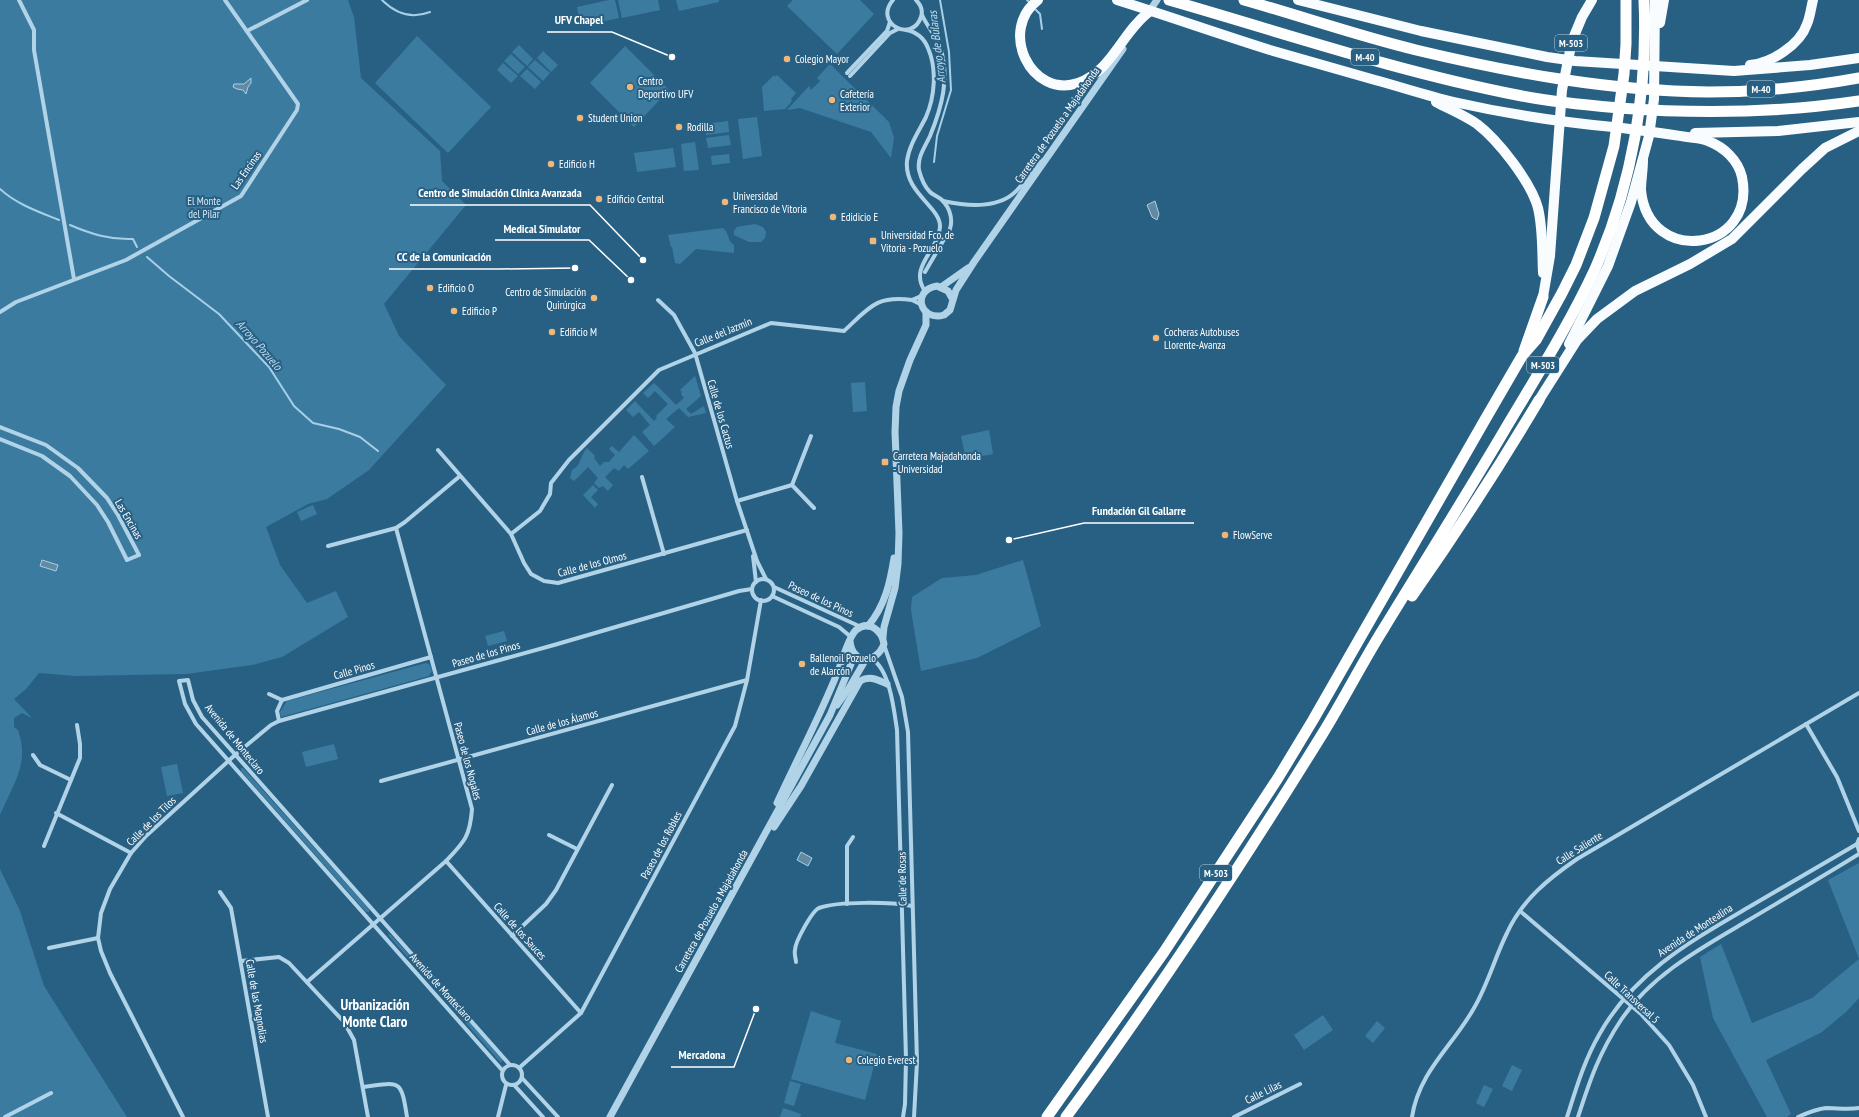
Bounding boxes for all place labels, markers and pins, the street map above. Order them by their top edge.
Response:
callout: UFV Chapel [547,8,612,32]
place label: Colegio Mayor [795,52,849,66]
marker: Colegio Mayor [782,54,792,64]
place label: Centro Deportivo UFV [638,74,694,101]
marker: Centro Deportivo UFV [625,82,635,92]
place label: Cafetería Exterior [840,87,874,114]
marker: Cafetería Exterior [827,95,837,105]
place label: Student Union [588,111,643,125]
marker: Student Union [575,113,585,123]
place label: Rodilla [687,120,713,134]
marker: Rodilla [674,122,684,132]
place label: Edificio H [559,157,595,171]
marker: Edificio H [546,159,556,169]
callout: Centro de Simulación Clínica Avanzada [410,181,590,205]
place label: Universidad Francisco de Vitoria [733,189,807,216]
place label: Edificio Central [607,192,665,206]
marker: Edificio Central [594,194,604,204]
marker: Universidad Francisco de Vitoria [720,197,730,207]
place label: Edidicio E [841,210,878,224]
marker: Edidicio E [828,212,838,222]
callout: Medical Simulator [495,216,589,240]
place label: Universidad Fco. de Vitoria - Pozuelo [880,228,954,255]
marker: Universidad Fco. de Vitoria - Pozuelo [868,236,878,246]
callout: CC de la Comunicación [389,245,500,269]
place label: Edificio O [438,281,474,295]
marker: Edificio O [425,283,435,293]
place label: Centro de Simulación Quirúrgica [505,285,586,312]
marker: Centro de Simulación Quirúrgica [589,293,599,303]
place label: Edificio P [462,304,497,318]
marker: Edificio P [449,306,459,316]
place label: Edificio M [560,325,597,339]
place label: Cocheras Autobuses Llorente-Avanza [1164,325,1239,352]
marker: Edificio M [547,327,557,337]
marker: Cocheras Autobuses Llorente-Avanza [1151,333,1161,343]
place label: Carretera Majadahonda - Universidad [893,449,981,476]
marker: Carretera Majadahonda - Universidad [880,457,890,467]
callout: Fundación Gil Gallarre [1084,499,1194,523]
place label: FlowServe [1233,528,1273,542]
marker: FlowServe [1220,530,1230,540]
place label: Ballenoil Pozuelo de Alarcón [810,651,876,678]
marker: Ballenoil Pozuelo de Alarcón [797,659,807,669]
callout: Mercadona [671,1043,734,1067]
place label: Colegio Everest [857,1053,916,1067]
marker: Colegio Everest [844,1055,854,1065]

